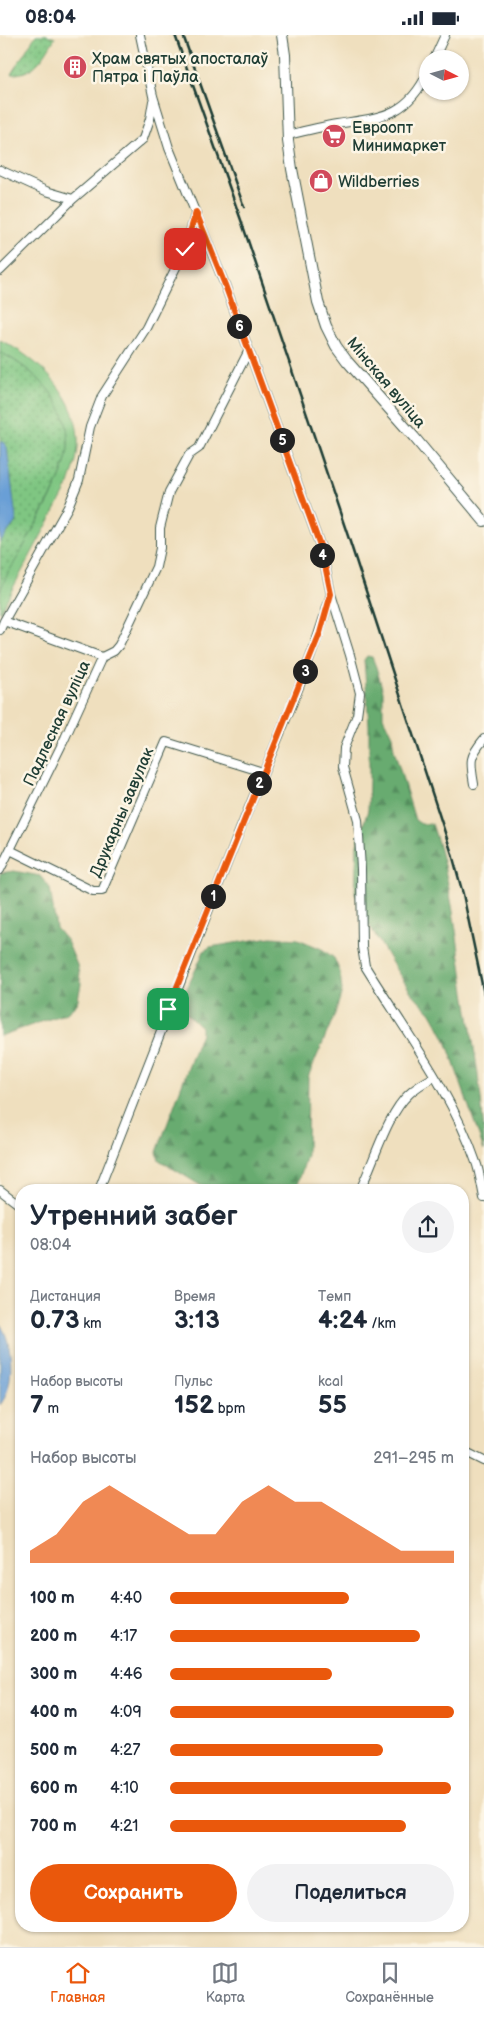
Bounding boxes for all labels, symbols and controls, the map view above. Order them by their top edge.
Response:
text: 08:04 [25,6,76,29]
place label: Храм святых апосталаў Пятра і Паўла [92,50,269,87]
north arrow [419,50,469,100]
map controls [419,50,469,100]
building icon: Храм святых апосталаў Пятра і Паўла [62,54,88,80]
place label: Евроопт Минимаркет [352,119,447,156]
supermarket icon: Евроопт Минимаркет [321,123,347,149]
shop icon: Wildberries [308,168,334,194]
place label: Wildberries [338,173,419,192]
pin [164,228,206,270]
icon: check [171,235,199,263]
pin: 6 [226,313,252,339]
text: 6 [235,318,244,335]
street label: Мінская вуліца [342,334,430,433]
pin: 5 [270,427,294,453]
text: 5 [278,432,287,449]
pin: 4 [310,543,334,567]
text: 4 [318,547,327,564]
street label: Падлесная вуліца [20,657,95,789]
pin: 3 [292,659,318,683]
text: 3 [301,663,310,680]
street label: Друкарны завулак [86,744,159,880]
pin: 2 [246,771,272,795]
text: 2 [255,775,264,792]
pin: 1 [200,883,226,909]
text: 1 [211,888,216,905]
pin [147,988,189,1030]
icon: arrive [154,995,182,1023]
text: Утренний забег [30,1200,238,1233]
button: share [402,1201,454,1253]
text: 08:04 [30,1236,71,1255]
text: Дистанция [30,1288,101,1305]
text: Время [174,1288,216,1305]
text: Темп [318,1288,351,1305]
text: 0.73 [30,1305,79,1336]
text: 3:13 [174,1305,220,1336]
text: 4:24 [318,1305,367,1336]
text: km [79,1315,102,1332]
text: /km [367,1315,396,1332]
text: Набор высоты [30,1373,123,1390]
text: Пульс [174,1373,213,1390]
text: kcal [318,1373,343,1390]
text: 7 [30,1390,44,1421]
text: 152 [174,1390,214,1421]
text: 55 [318,1390,347,1421]
text: m [44,1400,59,1417]
text: bpm [214,1400,245,1417]
text: Набор высоты [30,1449,137,1468]
text: 291–295 m [373,1449,454,1468]
text: 100 m [30,1589,75,1608]
text: 4:40 [110,1589,142,1608]
text: 200 m [30,1627,77,1646]
text: 4:17 [110,1627,137,1646]
text: 300 m [30,1665,77,1684]
text: 4:46 [110,1665,143,1684]
text: 400 m [30,1703,77,1722]
text: 4:09 [110,1703,142,1722]
text: 500 m [30,1741,77,1760]
text: 4:27 [110,1741,140,1760]
text: 600 m [30,1779,78,1798]
text: 4:10 [110,1779,139,1798]
text: 700 m [30,1817,77,1836]
text: 4:21 [110,1817,138,1836]
button: Сохранить [30,1864,237,1922]
button: Поделиться [247,1864,454,1922]
tab: Главная [50,1959,105,2006]
tab: Карта [206,1959,245,2006]
tab: Сохранённые [345,1959,434,2006]

